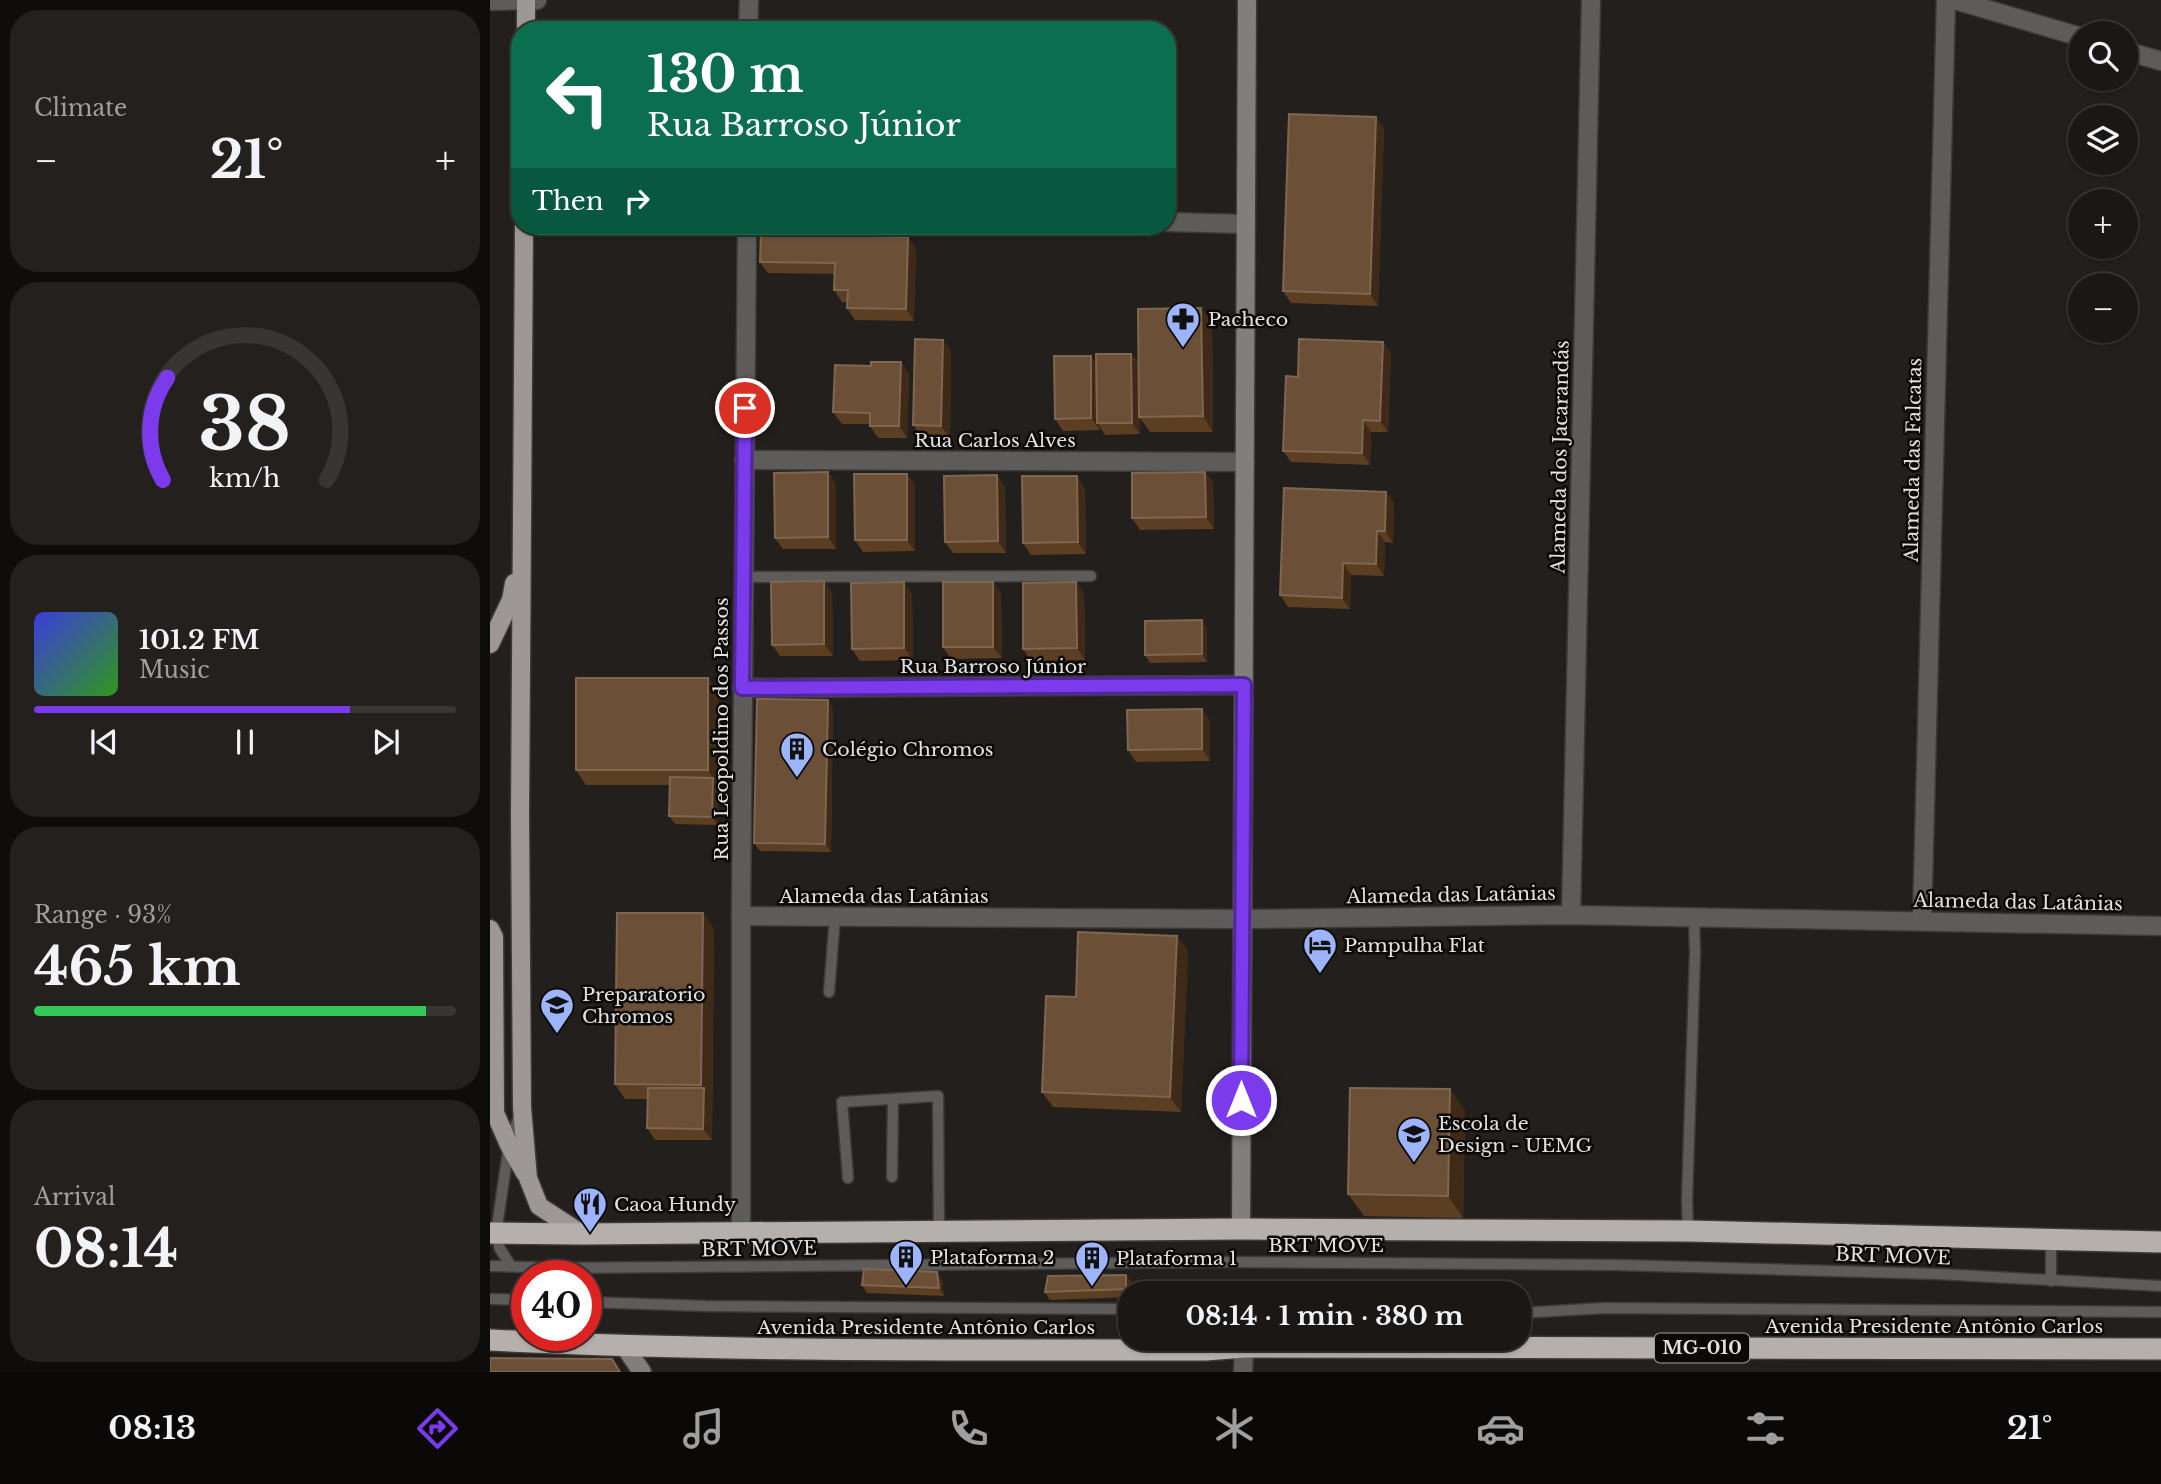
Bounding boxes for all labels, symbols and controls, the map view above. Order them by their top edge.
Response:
map controls [2068,21,2138,343]
button: search [2068,21,2138,91]
text: 130 m [647,44,804,105]
icon: left [532,49,623,140]
text: Climate [34,94,127,122]
text: Rua Barroso Júnior [647,105,961,145]
button: layers [2068,105,2138,175]
text: 21° [210,128,284,192]
text: − [34,137,58,184]
text: + [435,137,456,184]
icon: right [618,182,656,220]
text: Then [532,185,604,217]
button: + [2068,189,2138,259]
button: − [2068,273,2138,343]
pharmacy icon: Pacheco [1164,300,1202,349]
place label: Pacheco [1208,308,1288,331]
street label: Alameda dos Jacarandás [1546,340,1574,575]
street label: Alameda das Falcatas [1900,358,1926,563]
pin [715,378,775,438]
text: 38 [199,379,291,470]
icon: arrive [726,389,764,427]
street label: Rua Carlos Alves [914,429,1076,452]
text: km/h [210,462,280,493]
street label: Rua Leopoldino dos Passos [710,597,733,861]
text: 101.2 FM [139,624,260,656]
street label: Rua Barroso Júnior [900,655,1086,678]
text: Music [139,656,210,684]
icon: previous [85,723,123,761]
icon: pause [226,723,264,761]
icon: next [367,723,405,761]
building icon: Colégio Chromos [778,730,816,779]
place label: Colégio Chromos [822,738,994,761]
street label: Alameda das Latânias [1345,882,1556,908]
street label: Alameda das Latânias [778,885,989,908]
street label: Alameda das Latânias [1912,889,2123,915]
text: Range · 93% [34,901,172,929]
hotel icon: Pampulha Flat [1301,926,1339,975]
place label: Pampulha Flat [1344,934,1486,957]
text: 465 km [34,935,240,999]
place label: Preparatorio Chromos [582,983,705,1028]
school or university icon: Preparatorio Chromos [538,986,576,1035]
position arrow [1204,1063,1278,1137]
place label: Escola de Design - UEMG [1438,1112,1593,1157]
school or university icon: Escola de Design - UEMG [1395,1115,1433,1164]
text: Arrival [34,1183,115,1211]
restaurant icon: Caoa Hundy [571,1185,609,1234]
place label: Caoa Hundy [614,1193,736,1216]
text: 08:14 [34,1217,178,1281]
street label: BRT MOVE [1268,1234,1384,1257]
street label: BRT MOVE [701,1236,817,1262]
building icon: Plataforma 2 [887,1238,925,1287]
building icon: Plataforma 1 [1073,1239,1111,1288]
street label: BRT MOVE [1835,1242,1951,1270]
place label: Plataforma 2 [930,1246,1054,1269]
place label: Plataforma 1 [1116,1247,1237,1270]
speed limit sign: 40 [511,1260,602,1351]
text: 08:14 · 1 min · 380 m [1185,1300,1464,1332]
street label: Avenida Presidente Antônio Carlos [1764,1315,2103,1338]
street label: Avenida Presidente Antônio Carlos [756,1316,1095,1339]
road number: MG-010 [1655,1334,1749,1363]
icon: directions [413,1404,462,1453]
icon: music [679,1404,728,1453]
icon: phone [944,1404,993,1453]
icon: climate [1210,1404,1259,1453]
icon: car [1476,1404,1525,1453]
icon: filters [1741,1404,1790,1453]
text: 08:13 [108,1408,196,1448]
text: 21° [2007,1408,2053,1448]

